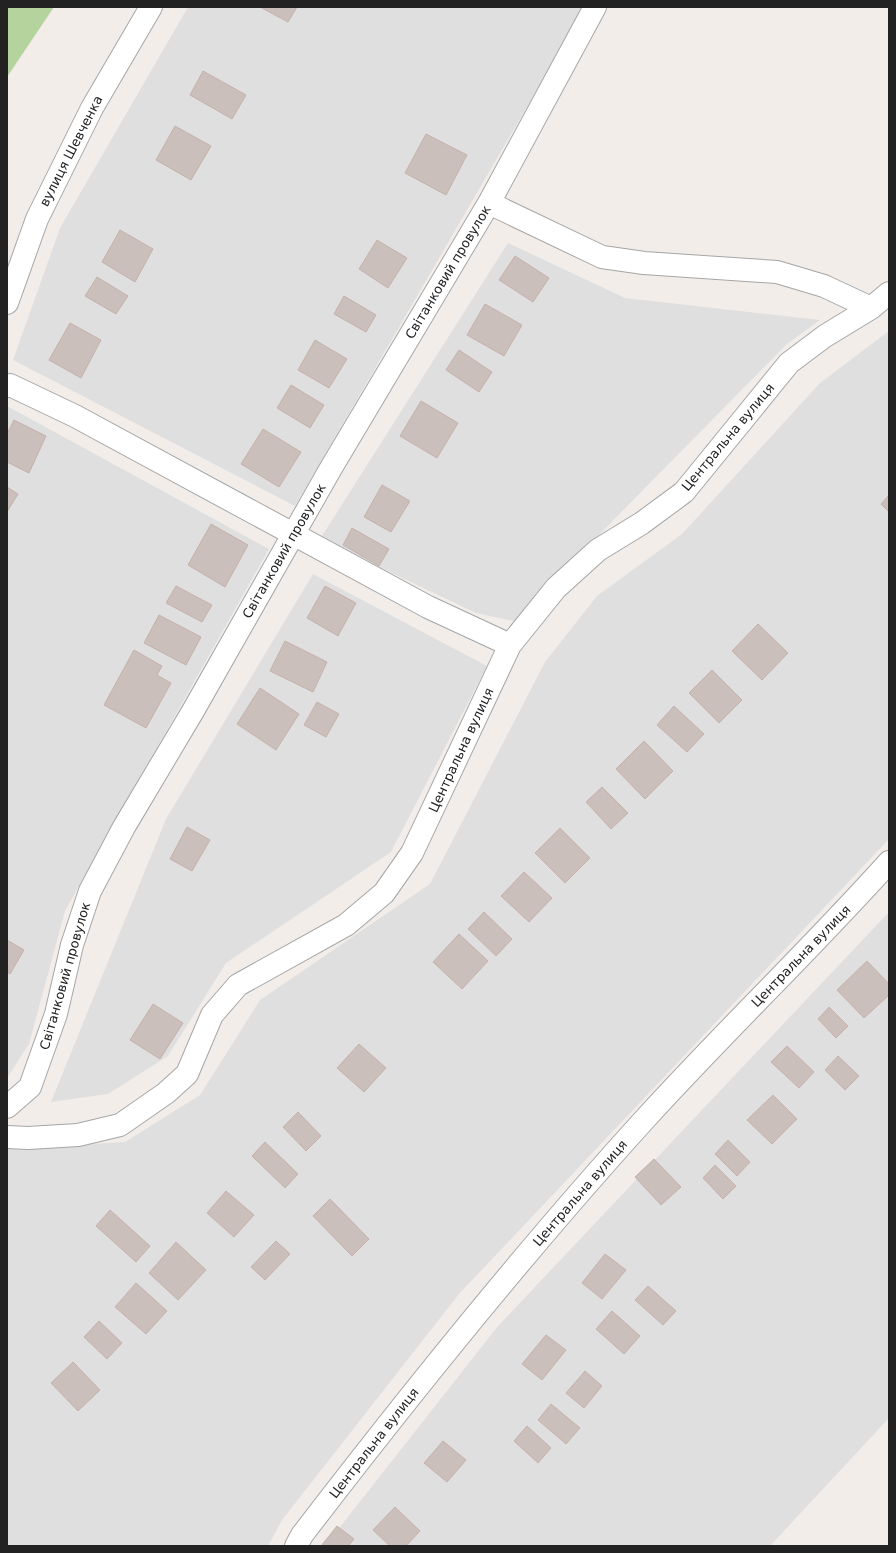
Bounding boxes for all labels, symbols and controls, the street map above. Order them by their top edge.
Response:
street label: вулиця Шевченка [37,93,105,209]
street label: Світанковий провулок [402,202,494,341]
street label: Центральна вулиця [679,380,777,494]
street label: Світанковий провулок [239,481,329,621]
street label: Центральна вулиця [426,685,496,815]
street label: Світанковий провулок [37,900,93,1052]
street label: Центральна вулиця [748,902,854,1010]
street label: Центральна вулиця [530,1137,630,1249]
street label: Центральна вулиця [326,1385,422,1501]

